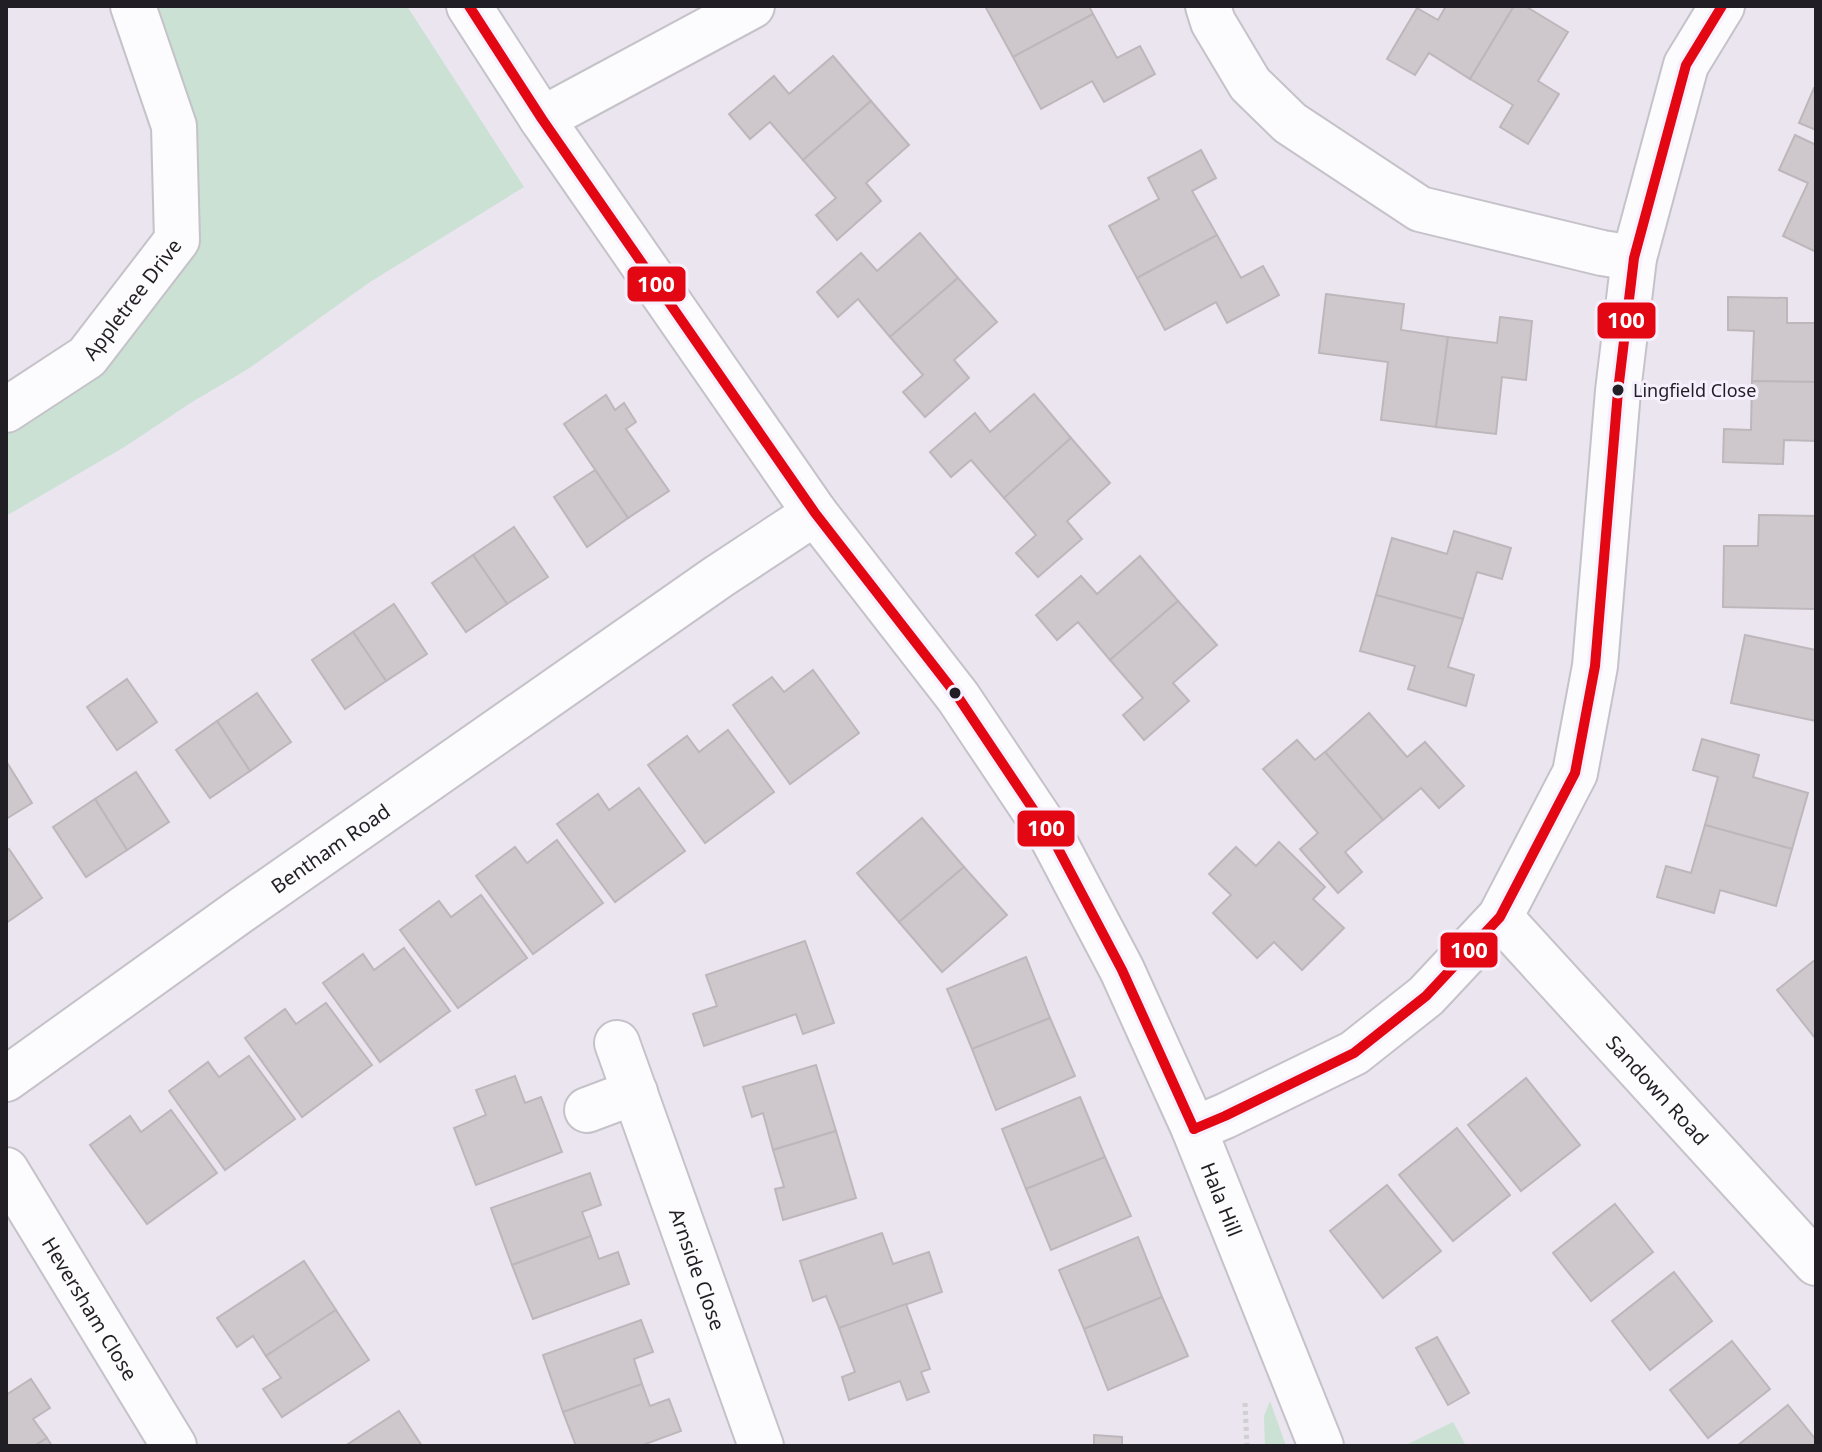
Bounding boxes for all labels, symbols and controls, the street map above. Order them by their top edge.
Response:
street label: Appletree Drive [76,233,187,365]
line badge: 100 [626,265,687,303]
text: 100 [637,268,675,298]
line badge: 100 [1596,301,1657,340]
text: 100 [1607,304,1645,334]
place label: Lingfield Close [1633,378,1756,402]
marker: Lingfield Close [1610,382,1626,398]
unlabelled marker [947,685,963,701]
street label: Bentham Road [265,797,395,899]
line badge: 100 [1016,809,1076,848]
text: 100 [1027,812,1065,842]
line badge: 100 [1439,931,1499,969]
text: 100 [1450,934,1488,964]
street label: Sandown Road [1601,1029,1715,1151]
street label: Hala Hill [1195,1158,1249,1240]
street label: Arnside Close [664,1204,732,1334]
street label: Heversham Close [36,1232,144,1385]

